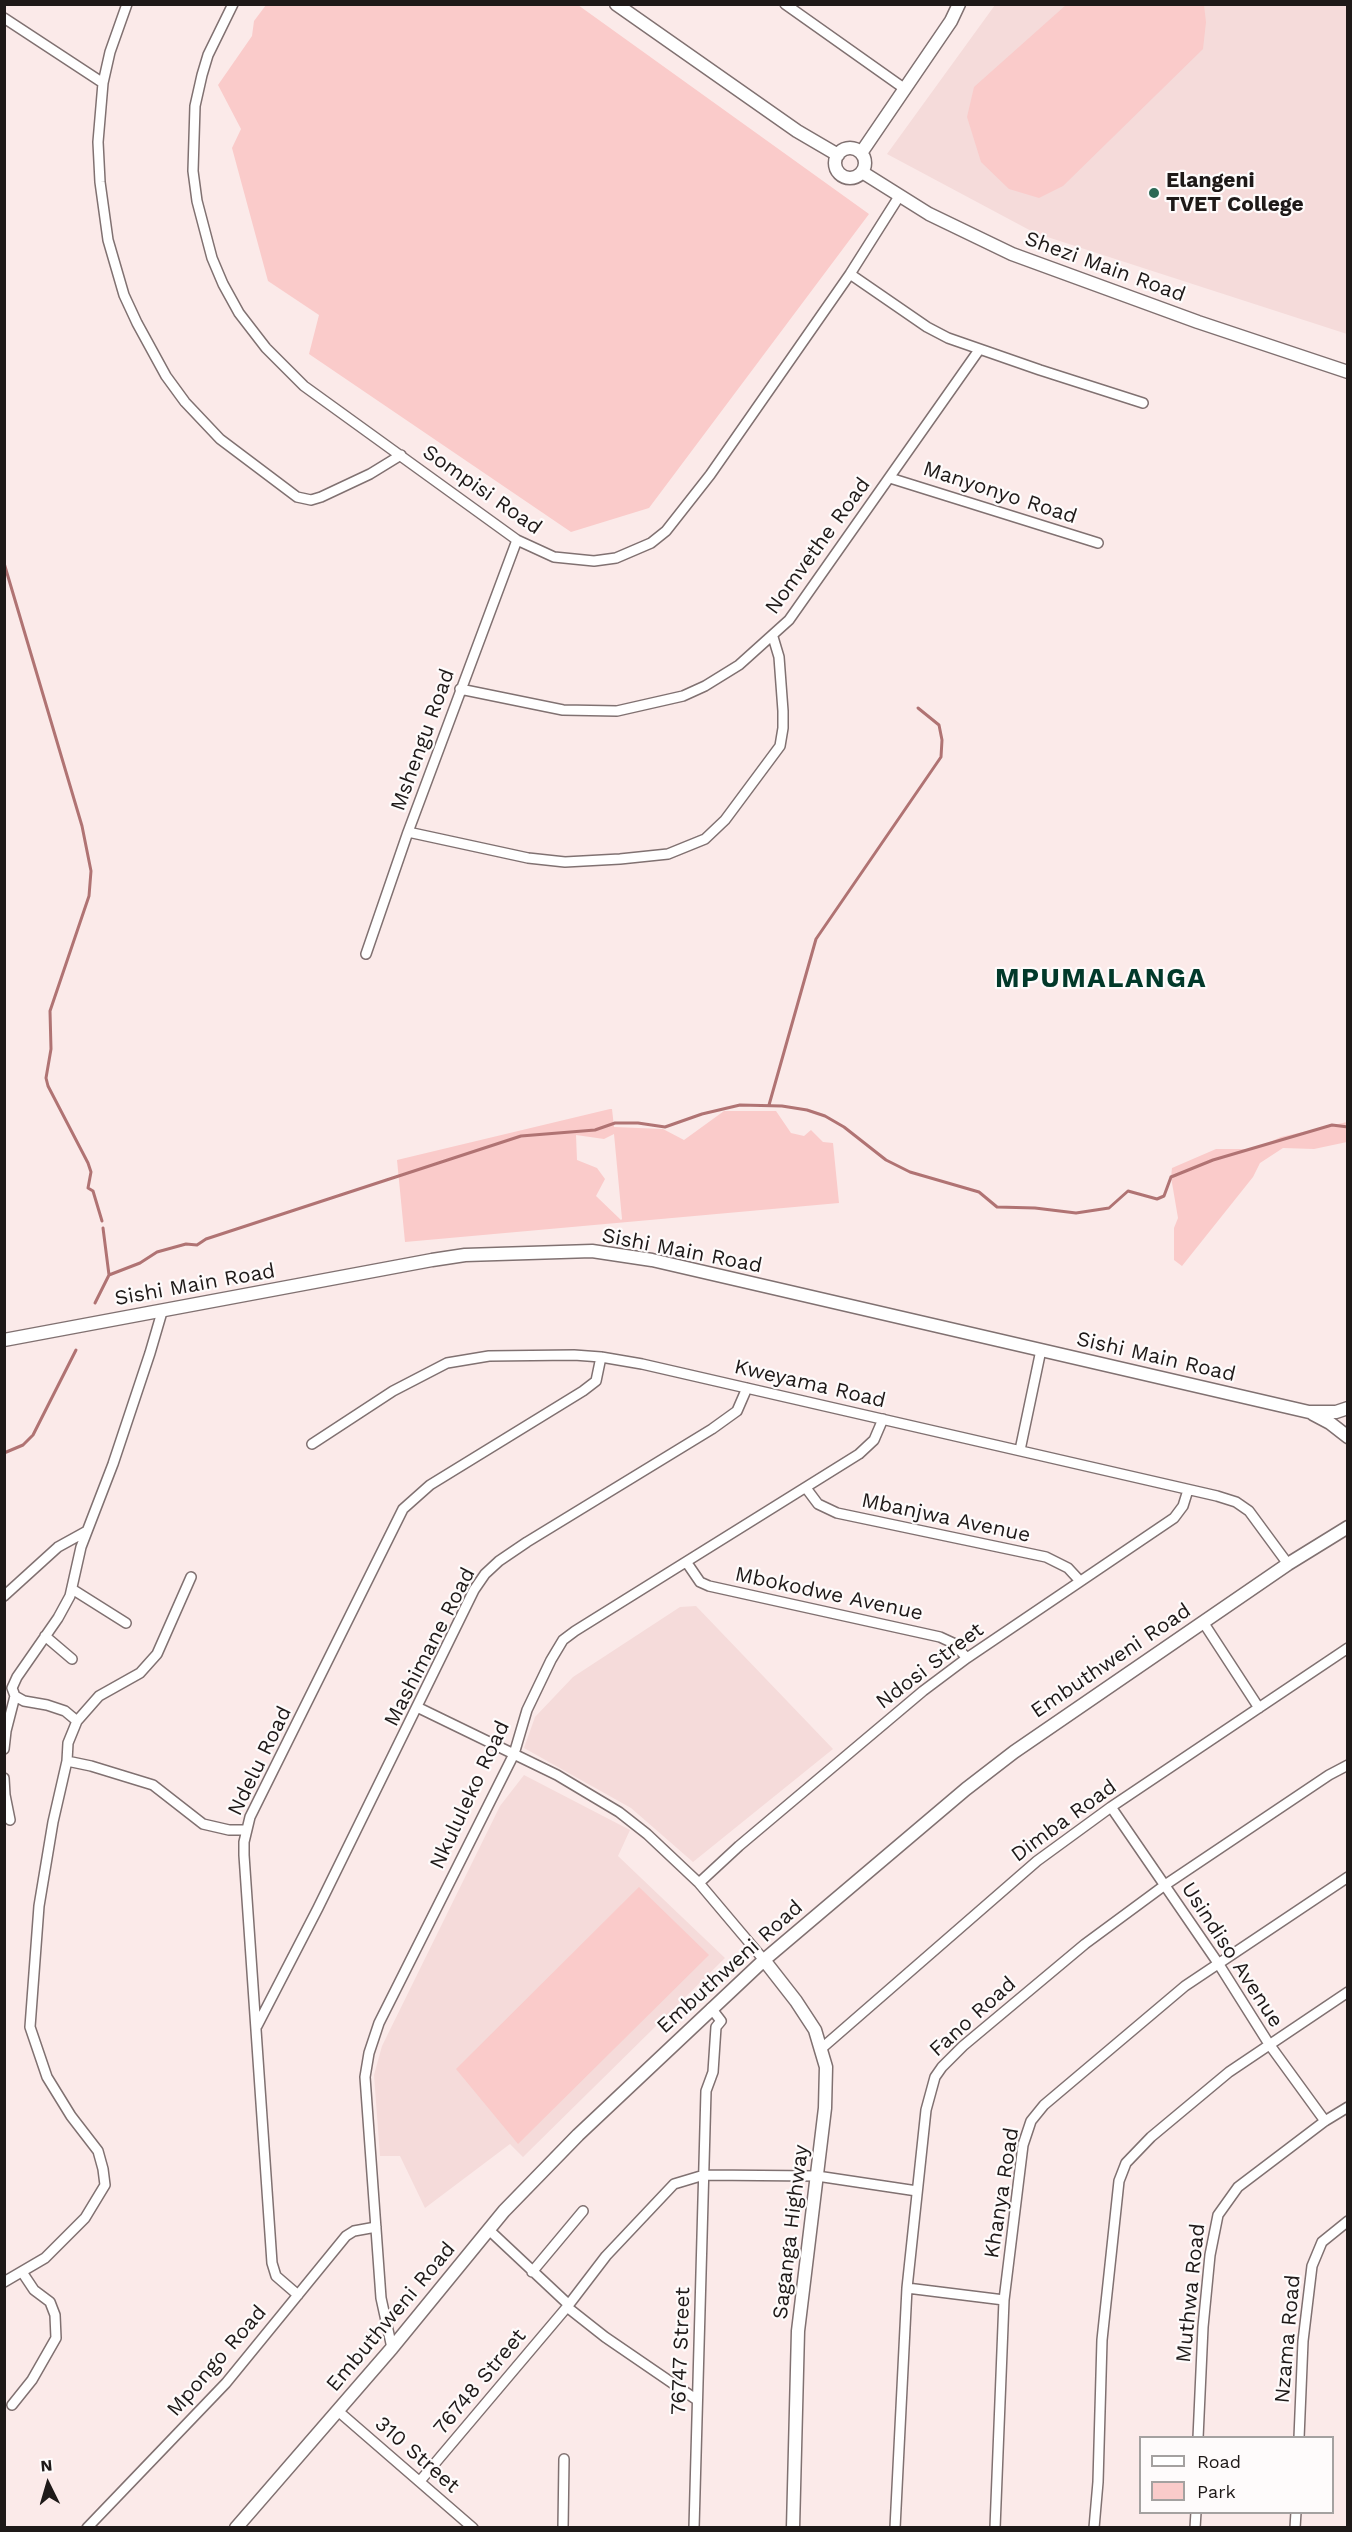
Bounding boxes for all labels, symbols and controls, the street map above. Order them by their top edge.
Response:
place label: Elangeni TVET College [1166,168,1304,218]
marker: Elangeni TVET College [1147,186,1161,200]
street label: Shezi Main Road [1021,226,1189,308]
street label: Sompisi Road [417,440,547,540]
street label: Manyonyo Road [920,456,1080,530]
street label: Nomvethe Road [760,473,876,619]
street label: Mshengu Road [386,665,460,815]
district label: MPUMALANGA [995,963,1207,995]
street label: Sishi Main Road [600,1223,764,1279]
street label: Sishi Main Road [113,1258,277,1312]
street label: Sishi Main Road [1074,1326,1238,1388]
street label: Kweyama Road [732,1354,888,1414]
street label: Mbanjwa Avenue [859,1488,1033,1548]
street label: Mbokodwe Avenue [733,1562,925,1626]
street label: Mashimane Road [379,1563,481,1731]
street label: Embuthweni Road [1026,1598,1196,1724]
street label: Ndosi Street [871,1617,989,1715]
street label: Ndelu Road [223,1702,297,1820]
street label: Nkululeko Road [425,1717,515,1873]
street label: Dimba Road [1006,1774,1122,1868]
street label: Usindiso Avenue [1176,1878,1288,2032]
street label: Embuthweni Road [652,1895,808,2039]
street label: Fano Road [925,1972,1021,2062]
street label: Khanya Road [979,2126,1025,2260]
street label: Saganga Highway [768,2143,814,2321]
street label: Muthwa Road [1171,2222,1211,2364]
street label: Embuthweni Road [321,2237,461,2397]
street label: Nzama Road [1270,2274,1306,2404]
street label: 76747 Street [666,2286,696,2416]
street label: Mpongo Road [162,2300,272,2422]
street label: 76748 Street [428,2324,532,2440]
street label: 310 Street [370,2411,464,2499]
legend [1139,2436,1334,2514]
text: Road [1197,2451,1241,2472]
north arrow [18,2454,78,2514]
text: N [40,2456,53,2476]
text: Park [1197,2481,1236,2502]

